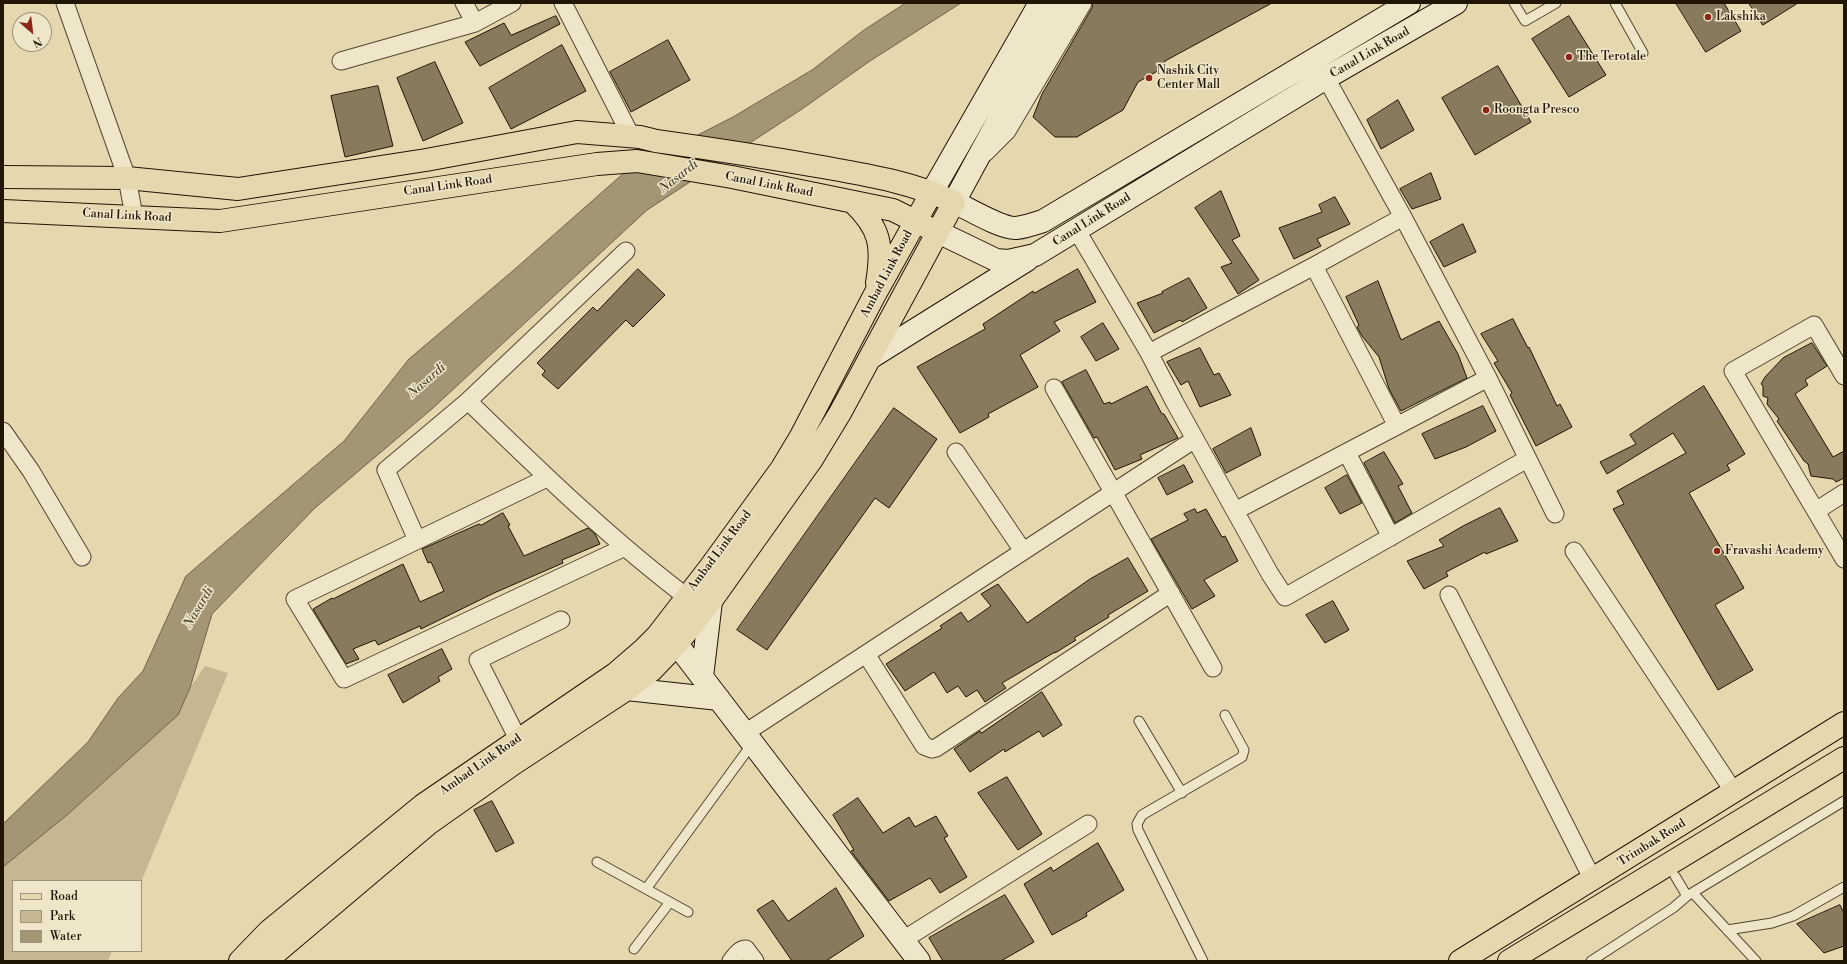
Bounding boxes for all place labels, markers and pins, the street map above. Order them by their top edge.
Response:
place label: Lakshika [1716,10,1766,24]
marker: Lakshika [1703,12,1713,22]
place label: The Terotale [1577,50,1646,64]
marker: The Terotale [1564,52,1574,62]
place label: Nashik City Center Mall [1157,64,1220,92]
marker: Nashik City Center Mall [1144,73,1154,83]
place label: Roongta Presco [1494,103,1579,117]
marker: Roongta Presco [1481,105,1491,115]
place label: Fravashi Academy [1725,544,1824,558]
marker: Fravashi Academy [1712,546,1722,556]

